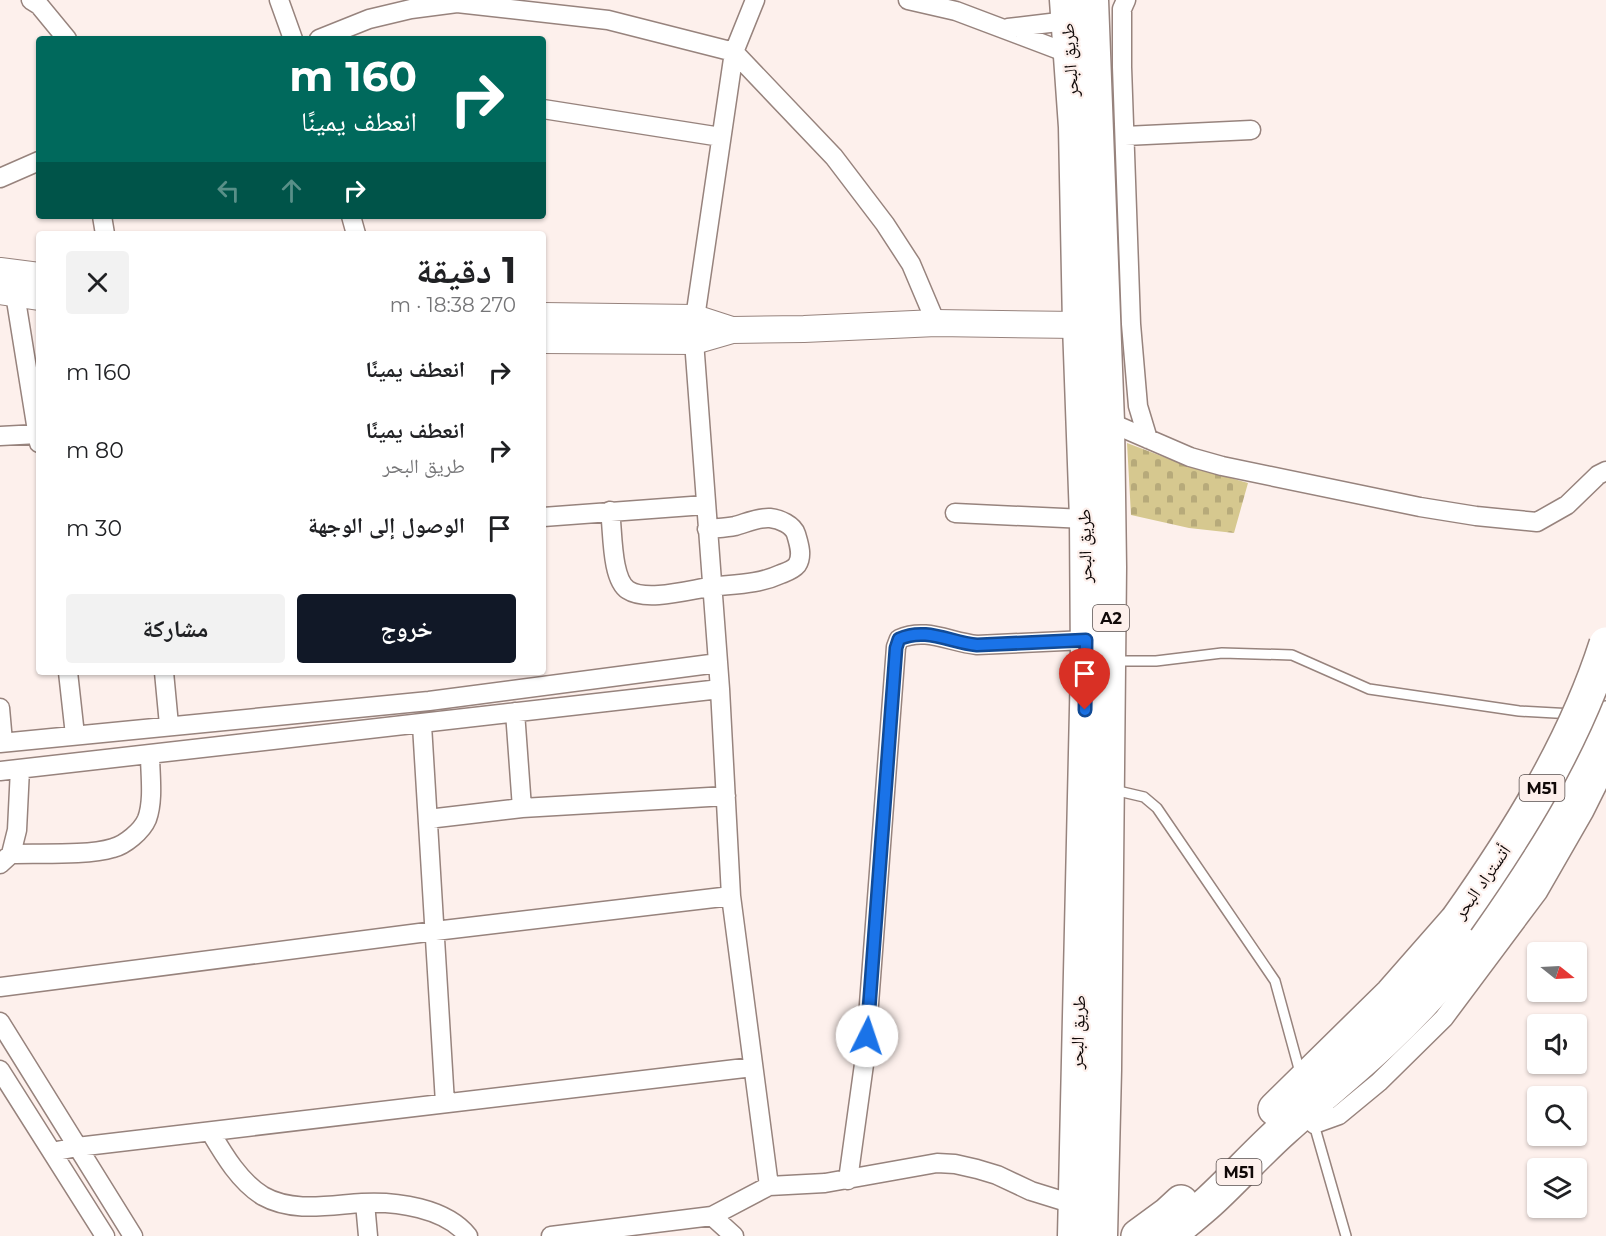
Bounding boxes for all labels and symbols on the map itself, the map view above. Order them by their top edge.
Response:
street label: طريق البحر [1056,22,1084,99]
street label: طريق البحر [1073,509,1097,584]
road number: A2 [1093,605,1129,631]
pin [1059,648,1110,710]
road number: M51 [1520,775,1564,801]
street label: أتستراد البحر [1448,841,1515,924]
north arrow [1527,942,1587,1002]
street label: طريق البحر [1066,995,1090,1070]
position arrow [835,1004,899,1068]
road number: M51 [1216,1159,1262,1185]

